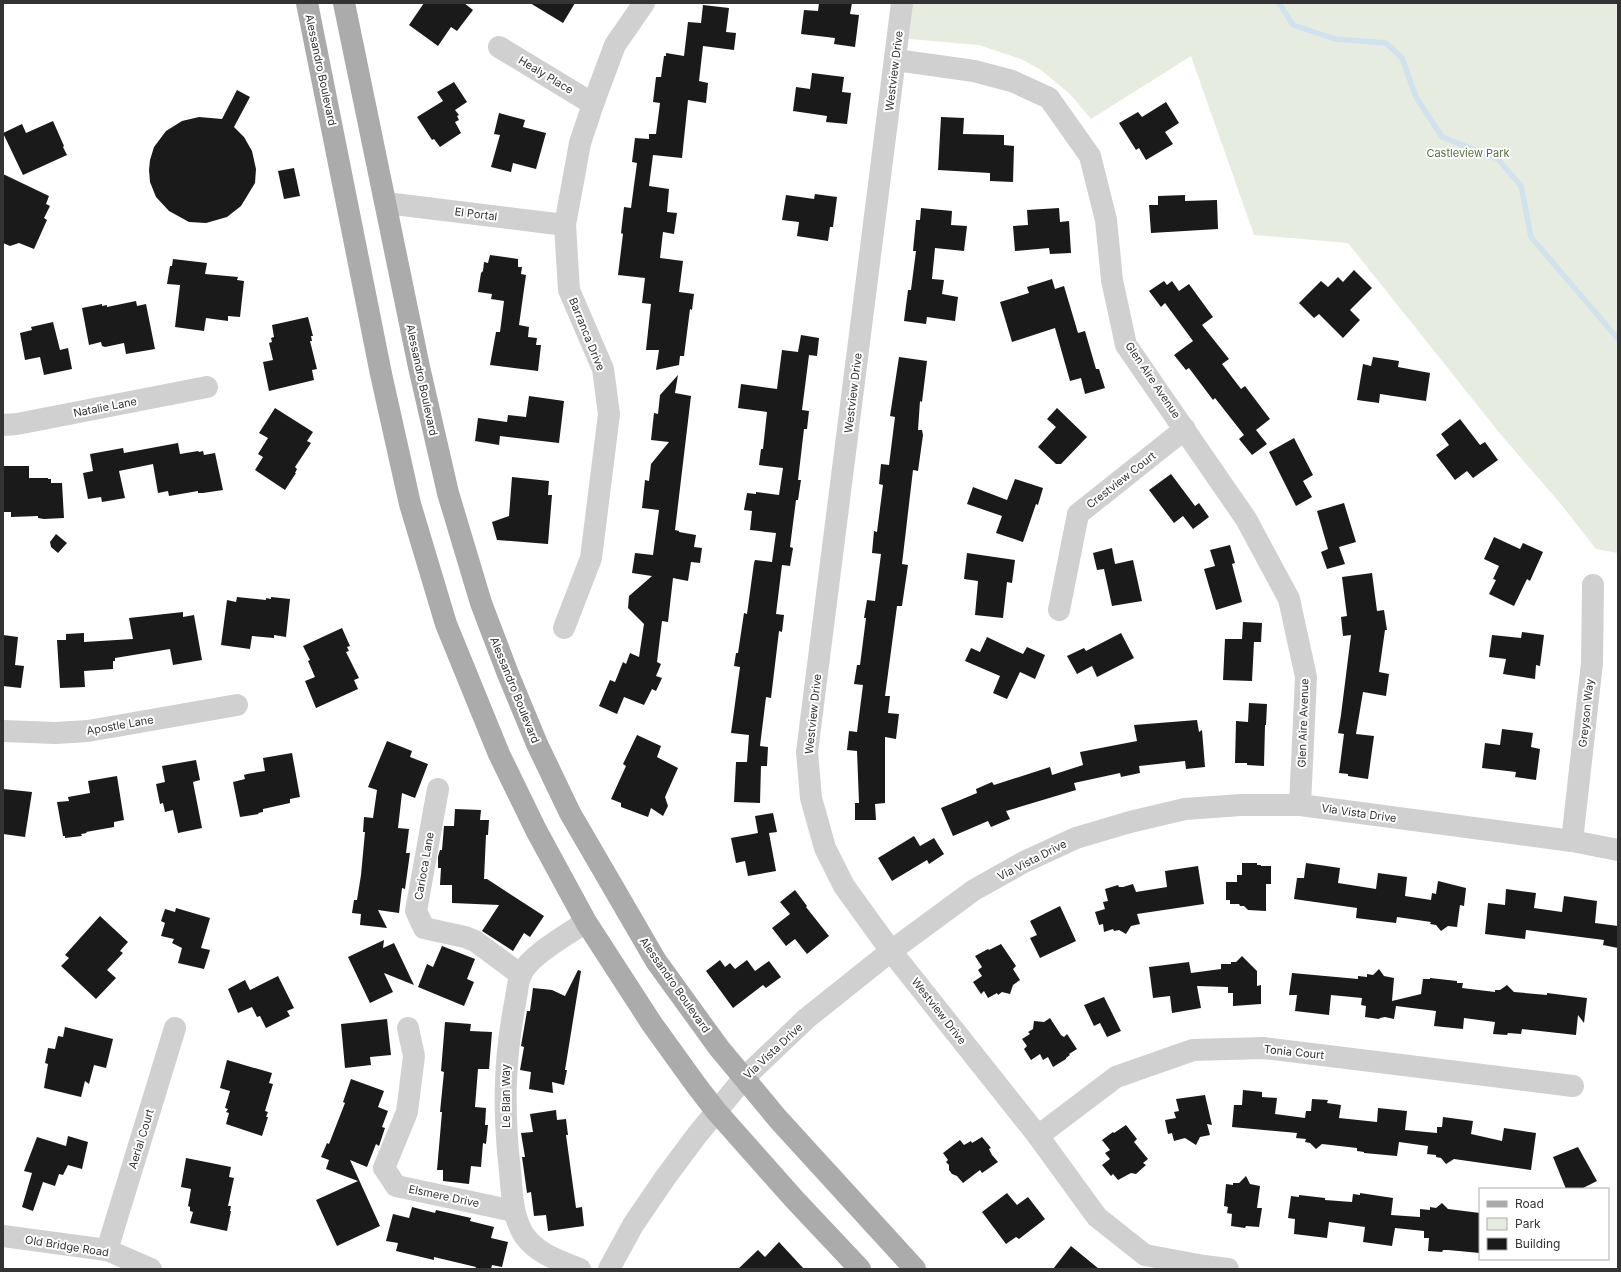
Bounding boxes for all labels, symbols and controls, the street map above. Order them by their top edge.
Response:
street label: Alessandro Boulevard [302,13,340,127]
street label: Westview Drive [882,30,906,112]
street label: Healy Place [516,53,576,97]
park label: Castleview Park [1426,146,1510,160]
street label: El Portal [454,204,498,224]
street label: Barranca Drive [566,295,608,373]
street label: Alessandro Boulevard [403,323,441,437]
street label: Glen Aire Avenue [1122,339,1184,421]
street label: Westview Drive [841,352,865,434]
street label: Natalie Lane [72,394,138,420]
street label: Crestview Court [1084,448,1159,511]
street label: Alessandro Boulevard [487,635,543,745]
street label: Westview Drive [802,673,824,755]
street label: Glen Aire Avenue [1294,678,1312,768]
street label: Greyson Way [1575,678,1597,748]
street label: Apostle Lane [85,712,155,738]
street label: Via Vista Drive [1320,801,1398,825]
street label: Carioca Lane [411,831,437,901]
street label: Via Vista Drive [995,837,1069,883]
street label: Alessandro Boulevard [637,934,713,1036]
street label: Westview Drive [909,975,969,1047]
street label: Via Vista Drive [741,1020,805,1082]
street label: Tonia Court [1263,1042,1325,1062]
street label: Le Blan Way [499,1064,513,1128]
street label: Aerial Court [125,1107,157,1171]
street label: Elsmere Drive [407,1182,481,1210]
legend [1479,1188,1609,1260]
text: Road [1515,1196,1544,1211]
text: Park [1515,1216,1541,1231]
street label: Old Bridge Road [24,1232,110,1260]
text: Building [1515,1236,1560,1251]

